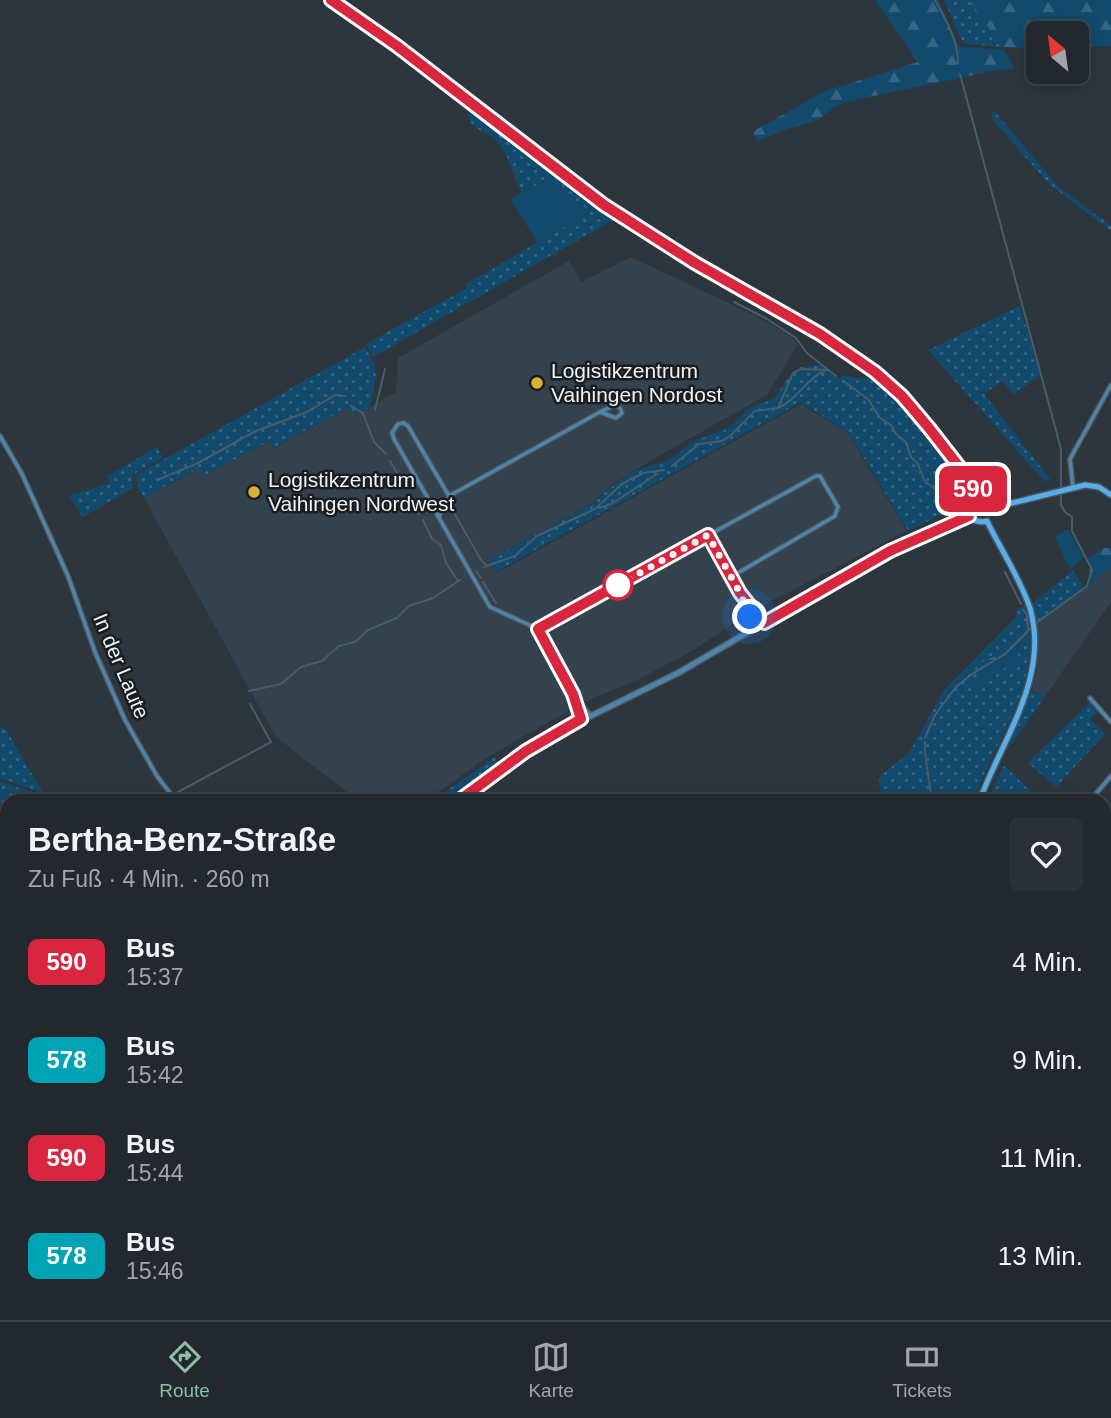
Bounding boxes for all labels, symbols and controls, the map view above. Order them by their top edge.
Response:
north arrow [1026,21,1088,84]
map controls [1026,21,1089,84]
place label: Logistikzentrum Vaihingen Nordost [551,359,722,406]
marker: Logistikzentrum Vaihingen Nordost [529,375,545,391]
line badge: 590 [933,466,1013,512]
place label: Logistikzentrum Vaihingen Nordwest [268,468,455,515]
text: 590 [953,475,993,502]
marker: Logistikzentrum Vaihingen Nordwest [246,484,262,500]
unlabelled marker [603,570,633,600]
your location [732,599,767,634]
street label: In der Laute [89,610,154,722]
button: heart [1009,817,1083,891]
text: Bertha-Benz-Straße [28,821,336,858]
text: Zu Fuß · 4 Min. · 260 m [28,866,270,892]
text: Bus [126,933,175,963]
text: 4 Min. [1012,947,1083,977]
text: 590 [46,948,87,975]
text: 15:37 [126,964,184,990]
text: Bus [126,1031,175,1061]
text: 9 Min. [1012,1045,1083,1075]
text: 578 [46,1046,87,1073]
text: 15:42 [126,1062,184,1088]
text: Bus [126,1129,175,1159]
text: 11 Min. [1000,1143,1083,1173]
text: 590 [46,1144,87,1171]
text: 15:44 [126,1160,184,1186]
text: Bus [126,1227,175,1257]
text: 13 Min. [998,1241,1083,1271]
text: 578 [46,1242,87,1269]
text: 15:46 [126,1258,184,1284]
tab: Route [159,1338,210,1402]
tab: Karte [528,1338,574,1402]
tab: Tickets [892,1338,952,1402]

